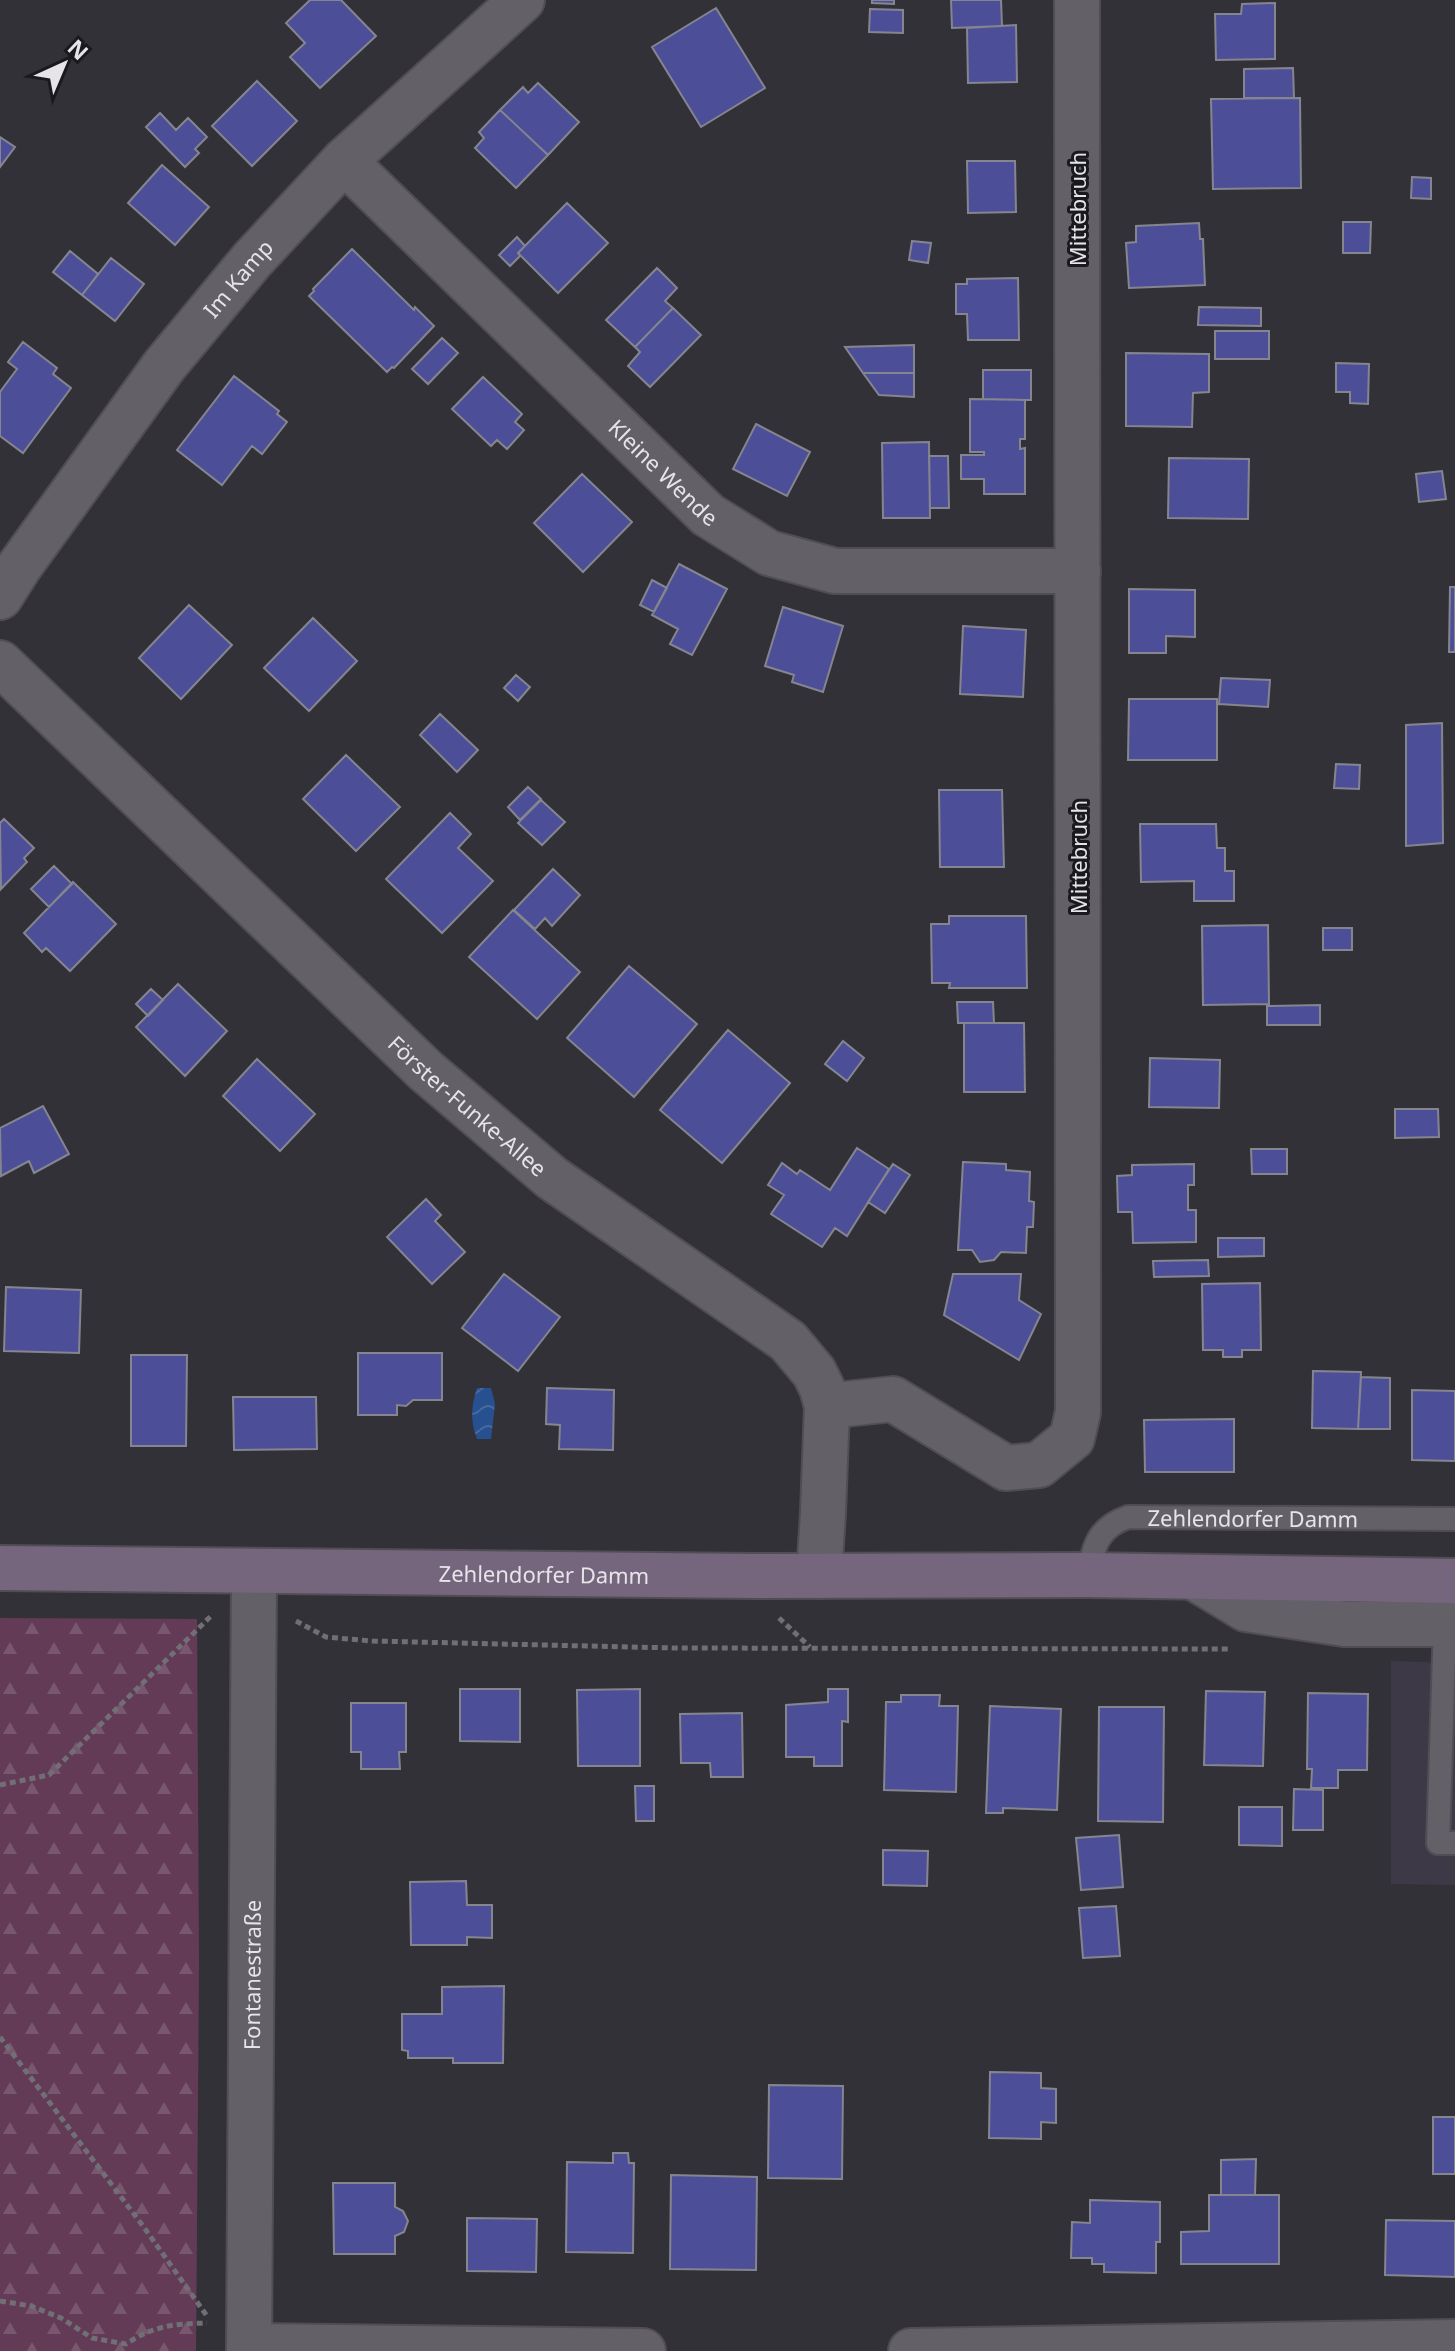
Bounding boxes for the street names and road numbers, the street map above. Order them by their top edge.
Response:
street label: Mittebruch [1062,152,1092,266]
street label: Im Kamp [196,232,279,323]
street label: Kleine Wende [603,412,723,532]
street label: Mittebruch [1063,800,1093,914]
street label: Förster-Funke-Allee [382,1028,554,1183]
street label: Zehlendorfer Damm [1147,1502,1358,1533]
street label: Zehlendorfer Damm [438,1558,649,1590]
street label: Fontanestraße [236,1900,267,2050]

